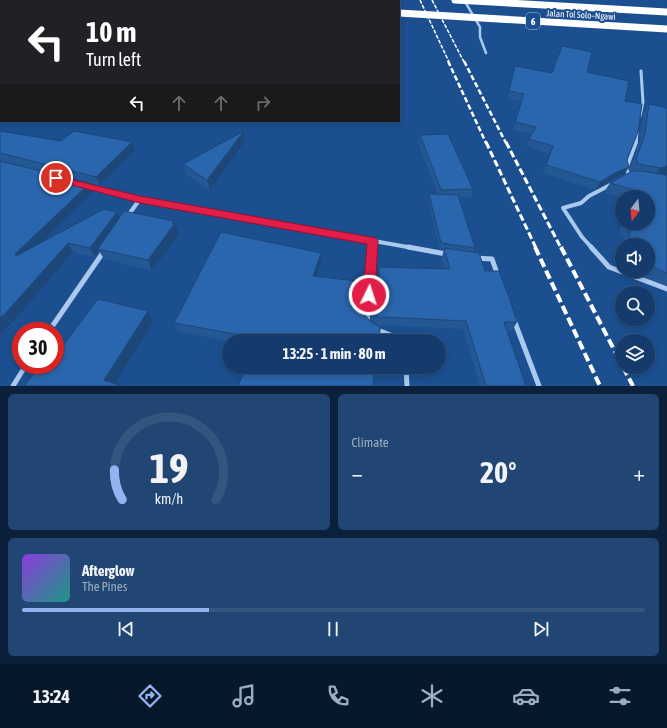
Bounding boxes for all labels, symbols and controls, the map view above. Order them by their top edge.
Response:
street label: Jalan Tol Solo–Ngawi [546,8,616,22]
road number: 6 [526,13,540,29]
icon: left [20,16,72,68]
text: 10 m [86,16,136,48]
text: Turn left [86,49,141,70]
icon: left [126,92,148,114]
icon: ahead [168,92,190,114]
icon: ahead [210,92,232,114]
icon: right [252,92,274,114]
pin [39,161,73,195]
icon: arrive [45,167,67,189]
north arrow [615,190,655,230]
map controls [615,190,655,374]
button: sound [615,238,655,278]
position arrow [348,274,390,316]
button: search [615,286,655,326]
speed limit sign: 30 [12,322,64,374]
button: layers [615,334,655,374]
text: 13:25 · 1 min · 80 m [282,345,386,362]
text: Climate [352,435,389,450]
text: 19 [149,444,188,492]
text: 20° [480,455,516,489]
text: − [352,460,363,486]
text: + [634,460,645,486]
text: km/h [155,491,183,507]
text: Afterglow [82,562,135,579]
text: The Pines [82,579,127,594]
icon: previous [115,618,137,640]
icon: pause [322,618,344,640]
icon: next [530,618,552,640]
icon: directions [136,682,164,710]
icon: music [230,682,258,710]
icon: phone [324,682,352,710]
icon: climate [418,682,446,710]
icon: car [512,682,540,710]
icon: filters [606,682,634,710]
text: 13:24 [33,686,70,707]

